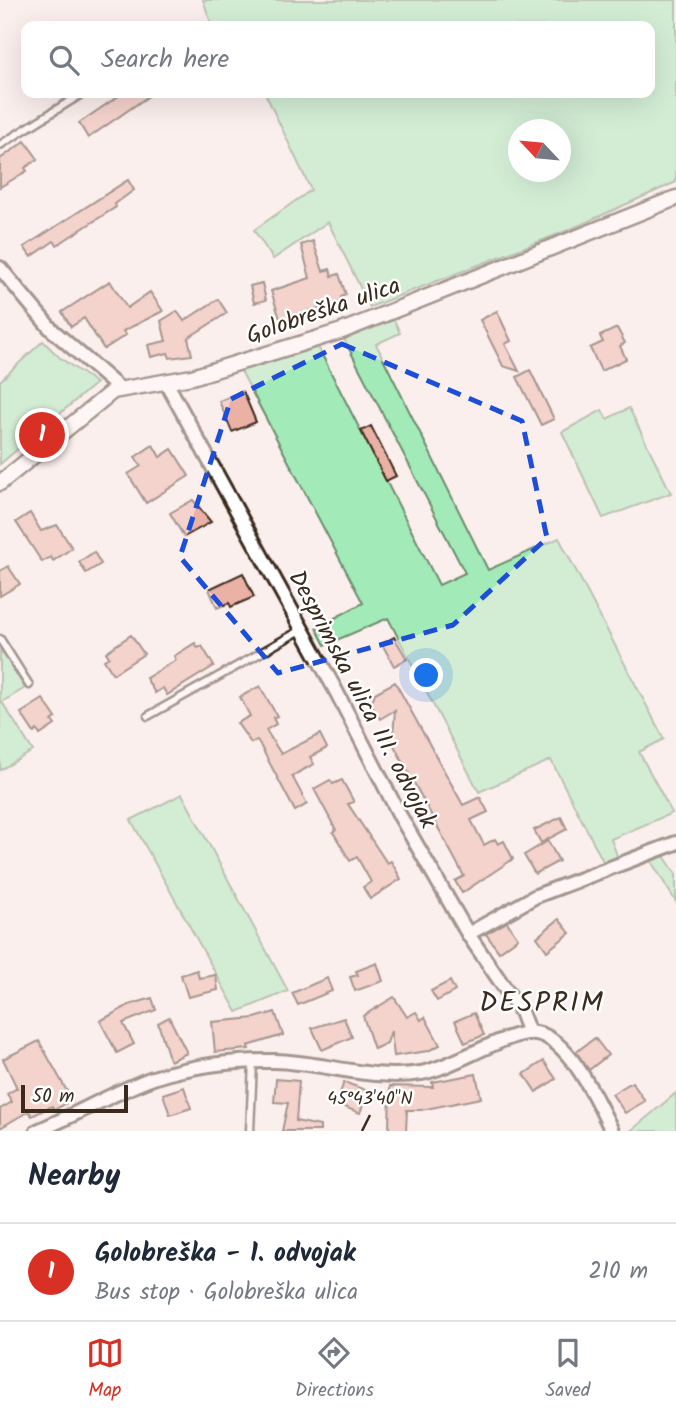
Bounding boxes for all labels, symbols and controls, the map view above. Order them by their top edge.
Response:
search box [21,21,655,98]
text: Search here [101,39,229,81]
icon: search [45,41,83,79]
north arrow [508,119,571,182]
street label: Golobreška ulica [241,267,406,356]
pin: 1 [19,409,65,461]
street label: Desprimska ulica III. odvojak [277,563,447,837]
your location [409,658,443,692]
district label: DESPRIM [479,981,605,1026]
scale bar [21,1082,128,1114]
text: 50 m [32,1082,74,1112]
text: 45°43'40"N [327,1085,413,1114]
text: Nearby [28,1153,120,1201]
text: Golobreška - 1. odvojak [95,1233,356,1275]
text: 1 [48,1254,54,1290]
text: 210 m [588,1254,648,1290]
text: Bus stop · Golobreška ulica [95,1275,358,1311]
tab: Map [86,1334,124,1406]
tab: Directions [295,1334,374,1406]
tab: Saved [545,1334,590,1406]

